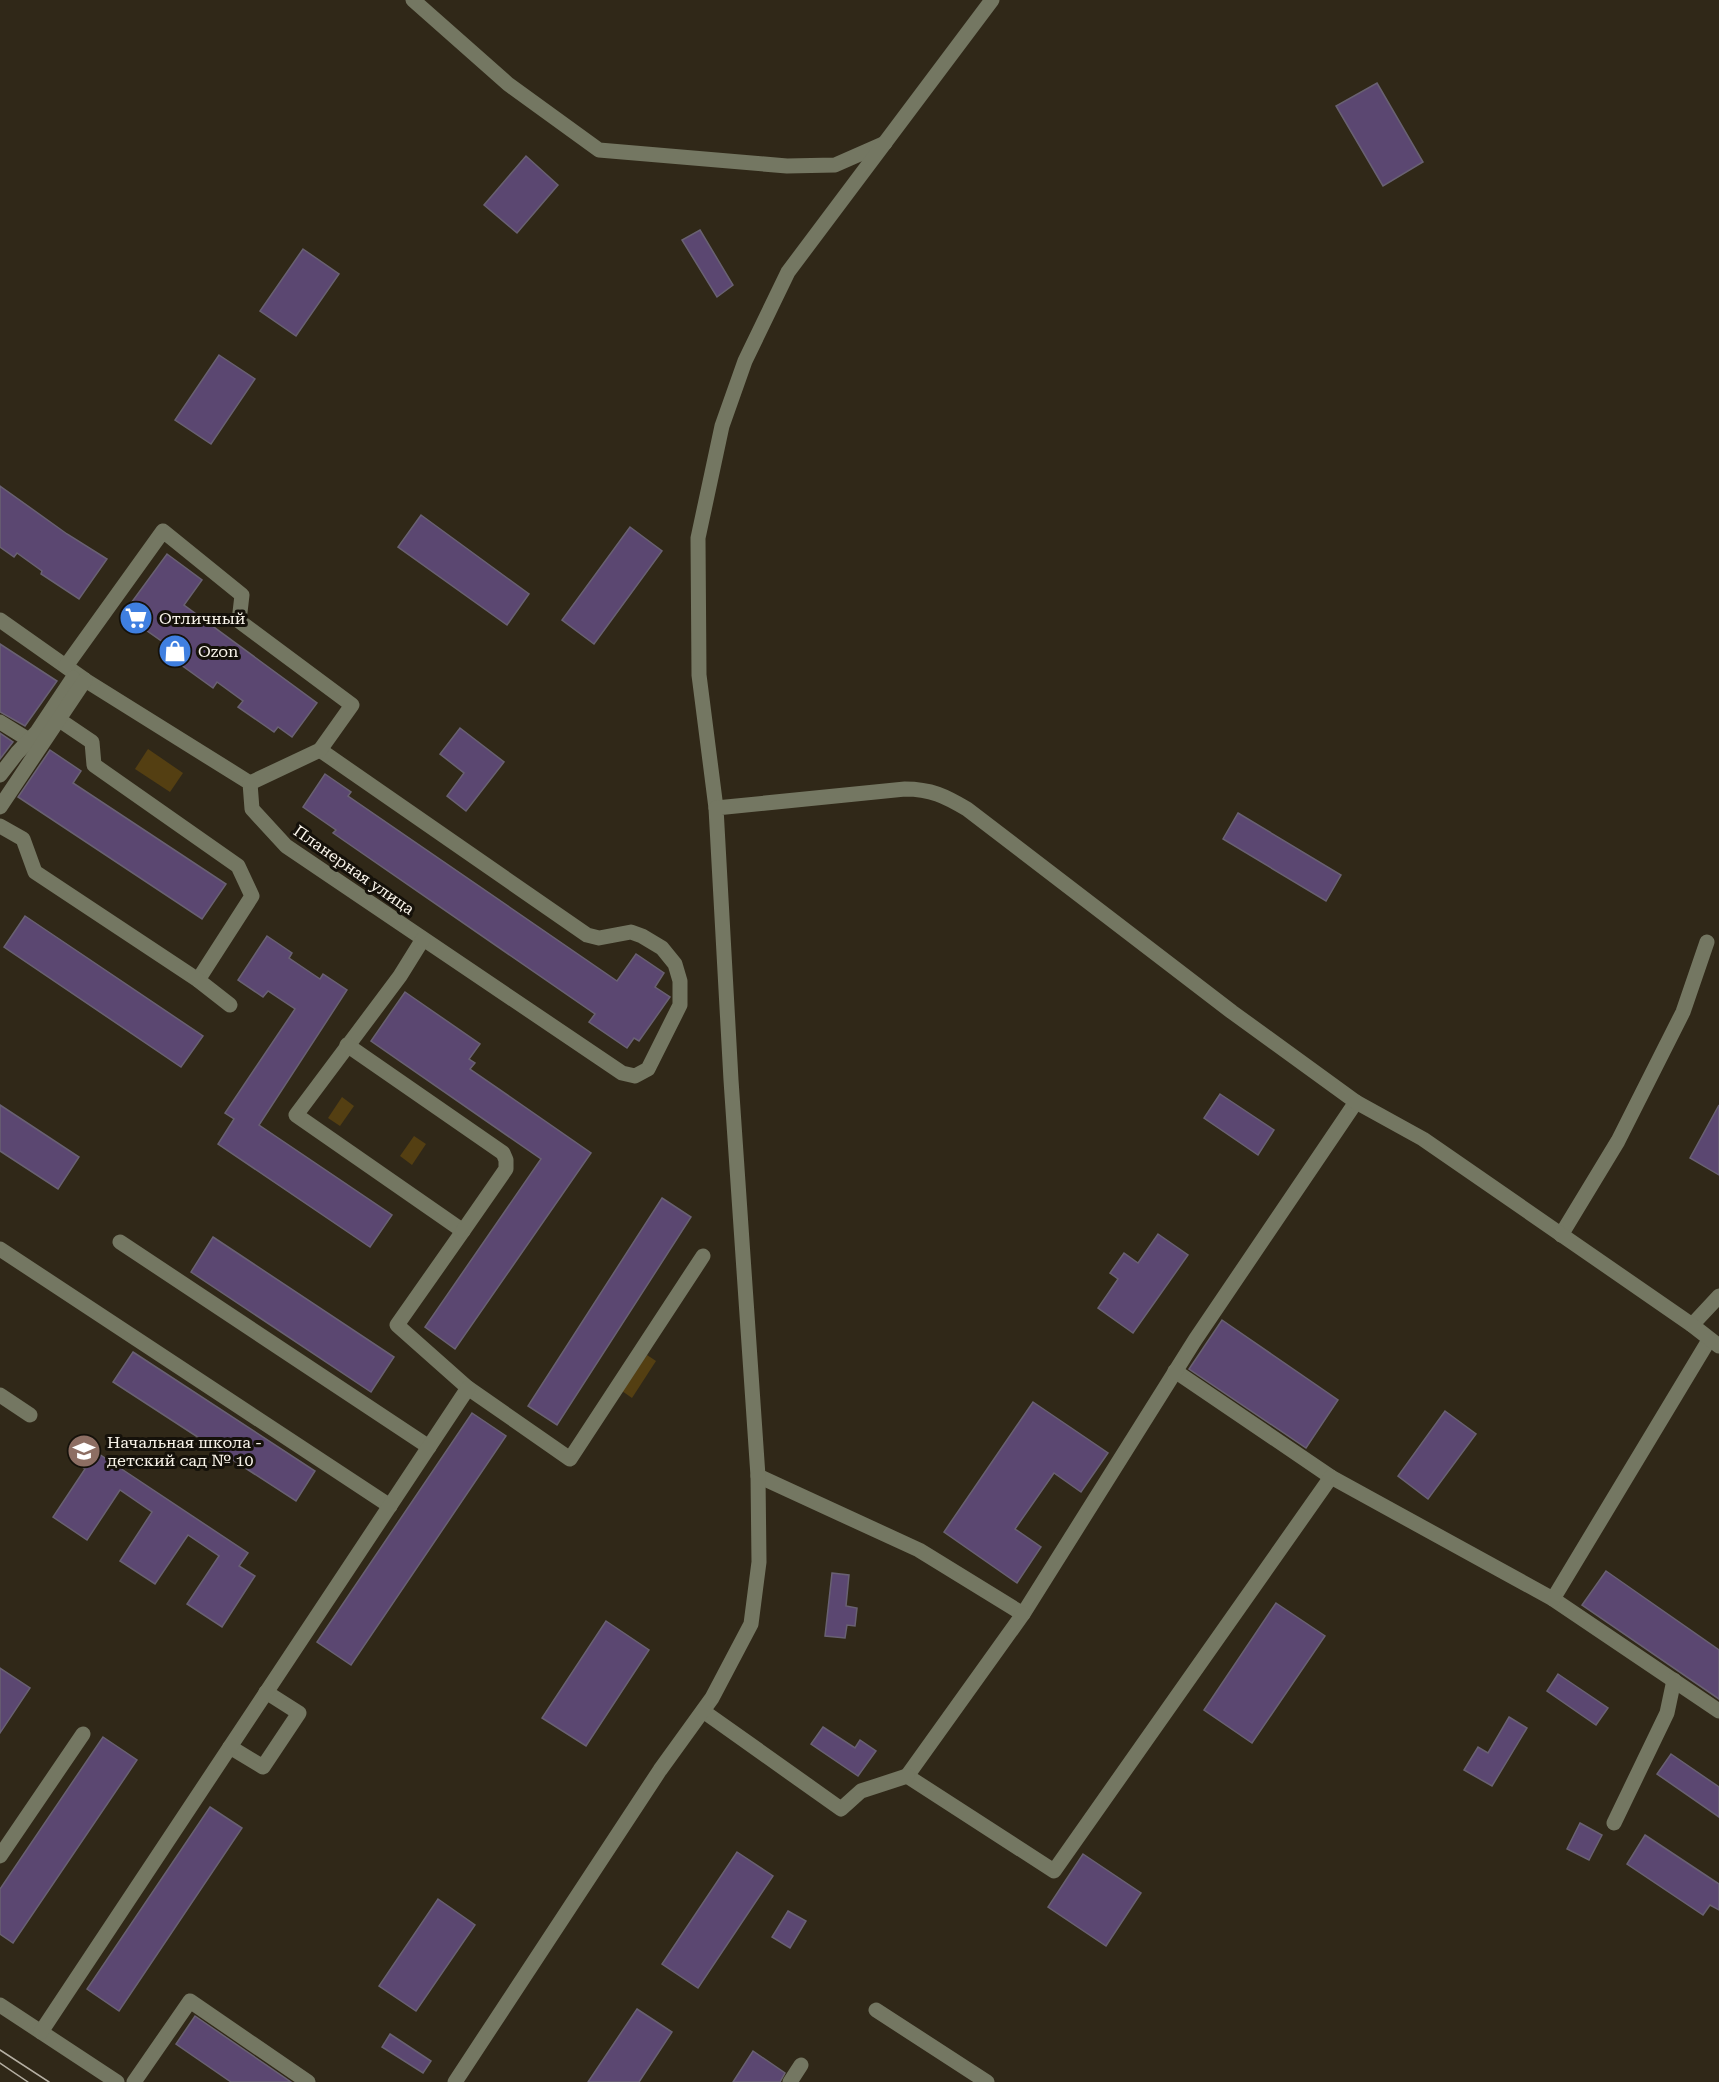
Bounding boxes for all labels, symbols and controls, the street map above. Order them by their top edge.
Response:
supermarket icon: Отличный [118,600,154,636]
place label: Отличный [159,609,246,628]
shop icon: Ozon [157,633,193,669]
place label: Ozon [198,642,238,661]
street label: Планерная улица [290,821,418,919]
school or university icon: Начальная школа - детский сад № 10 [66,1433,102,1469]
place label: Начальная школа - детский сад № 10 [107,1433,262,1470]

